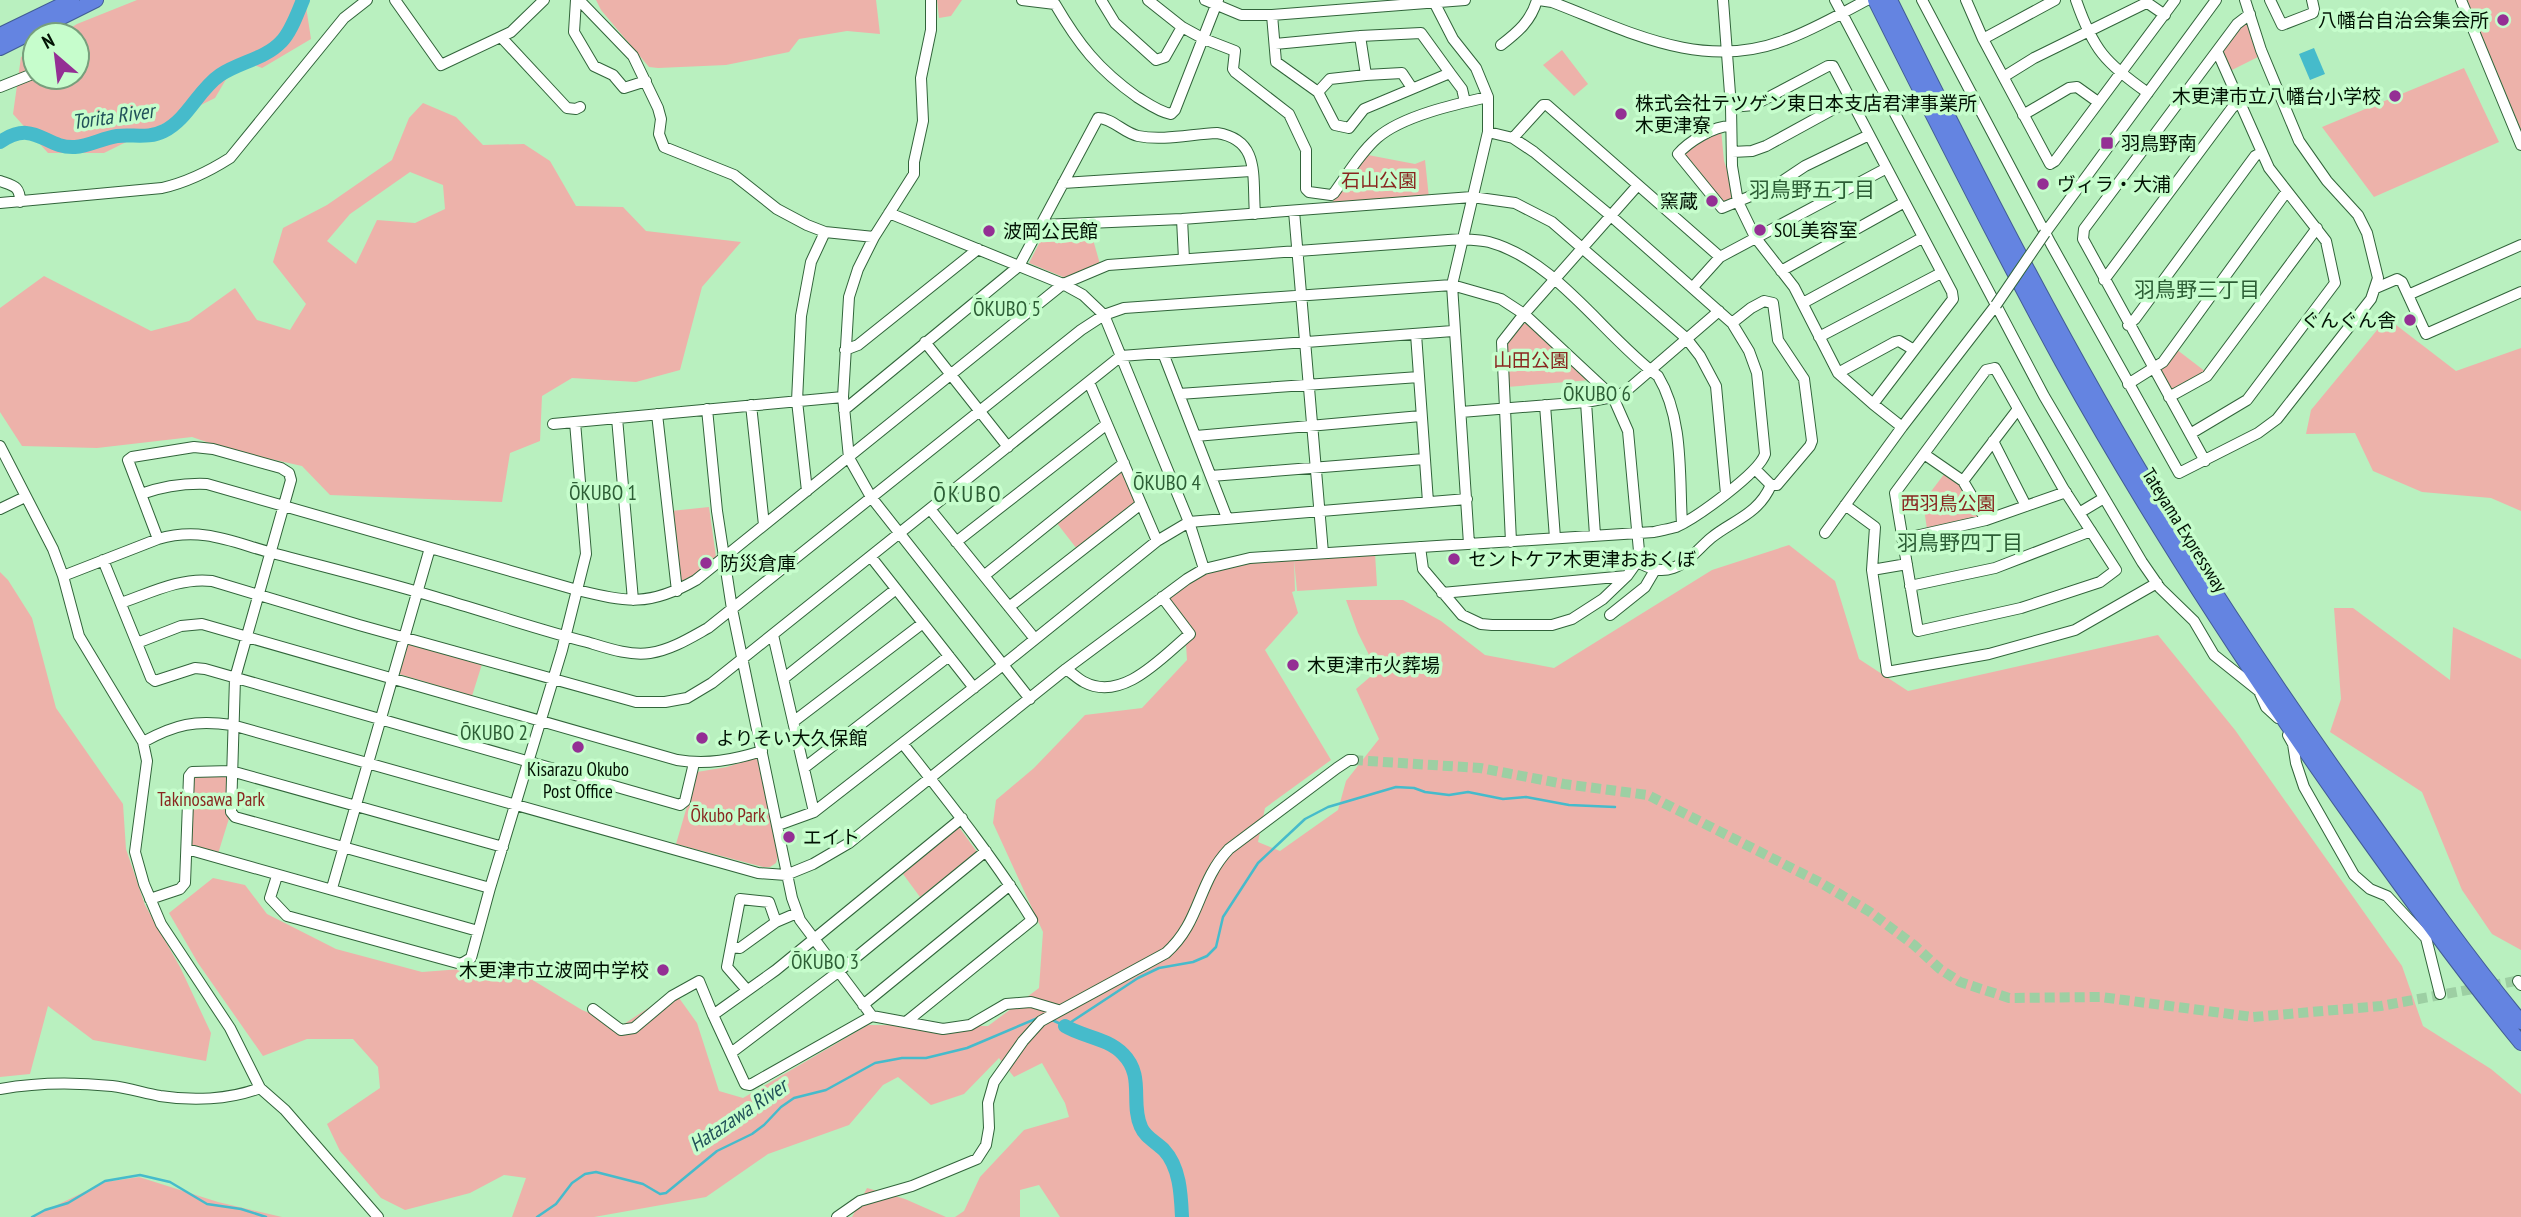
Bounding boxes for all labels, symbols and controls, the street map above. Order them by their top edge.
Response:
place label: 八幡台自治会集会所 [2318,8,2489,32]
marker: 八幡台自治会集会所 [2495,12,2511,28]
north arrow [21,21,91,91]
text: N [38,28,58,54]
place label: 木更津市立八幡台小学校 [2172,84,2381,108]
marker: 木更津市立八幡台小学校 [2387,88,2403,104]
place label: 株式会社テツゲン東日本支店君津事業所 木更津寮 [1635,91,1977,137]
water label: Torita River [70,96,159,135]
marker: 株式会社テツゲン東日本支店君津事業所 木更津寮 [1613,106,1629,122]
place label: 羽鳥野南 [2121,131,2197,155]
marker: 羽鳥野南 [2099,135,2115,151]
park label: 石山公園 [1341,168,1417,192]
place label: ヴィラ・大浦 [2057,172,2171,196]
district label: 羽鳥野五丁目 [1749,176,1875,203]
marker: ヴィラ・大浦 [2035,176,2051,192]
place label: 窯蔵 [1660,189,1698,213]
marker: 窯蔵 [1704,193,1720,209]
place label: SOL美容室 [1774,218,1857,242]
place label: 波岡公民館 [1003,219,1098,243]
marker: SOL美容室 [1752,222,1768,238]
marker: 波岡公民館 [981,223,997,239]
district label: 羽鳥野三丁目 [2134,276,2260,303]
district label: ŌKUBO 5 [973,295,1041,322]
place label: ぐんぐん舎 [2301,308,2396,332]
marker: ぐんぐん舎 [2402,312,2418,328]
park label: 山田公園 [1493,348,1569,372]
district label: ŌKUBO 6 [1563,380,1631,407]
street label: Tateyama Expressway [2137,463,2233,597]
district label: ŌKUBO 4 [1133,469,1202,496]
district label: ŌKUBO 1 [569,479,637,506]
district label: ŌKUBO [933,479,1003,508]
park label: 西羽鳥公園 [1900,491,1996,515]
district label: 羽鳥野四丁目 [1897,529,2023,556]
place label: セントケア木更津おおくぼ [1468,547,1696,571]
place label: 防災倉庫 [720,551,796,575]
marker: セントケア木更津おおくぼ [1446,551,1462,567]
marker: 防災倉庫 [698,555,714,571]
place label: 木更津市火葬場 [1307,653,1440,677]
marker: 木更津市火葬場 [1285,657,1301,673]
district label: ŌKUBO 2 [460,719,528,746]
place label: よりそい大久保館 [716,726,868,750]
marker: よりそい大久保館 [694,730,710,746]
marker: Kisarazu Okubo Post Office [570,739,586,755]
place label: Kisarazu Okubo Post Office [527,757,629,803]
park label: Takinosawa Park [157,787,265,811]
park label: Ōkubo Park [691,803,766,827]
place label: エイト [803,825,860,849]
marker: エイト [781,829,797,845]
district label: ŌKUBO 3 [791,948,859,975]
place label: 木更津市立波岡中学校 [459,958,649,982]
marker: 木更津市立波岡中学校 [655,962,671,978]
water label: Hatazawa River [684,1071,795,1158]

